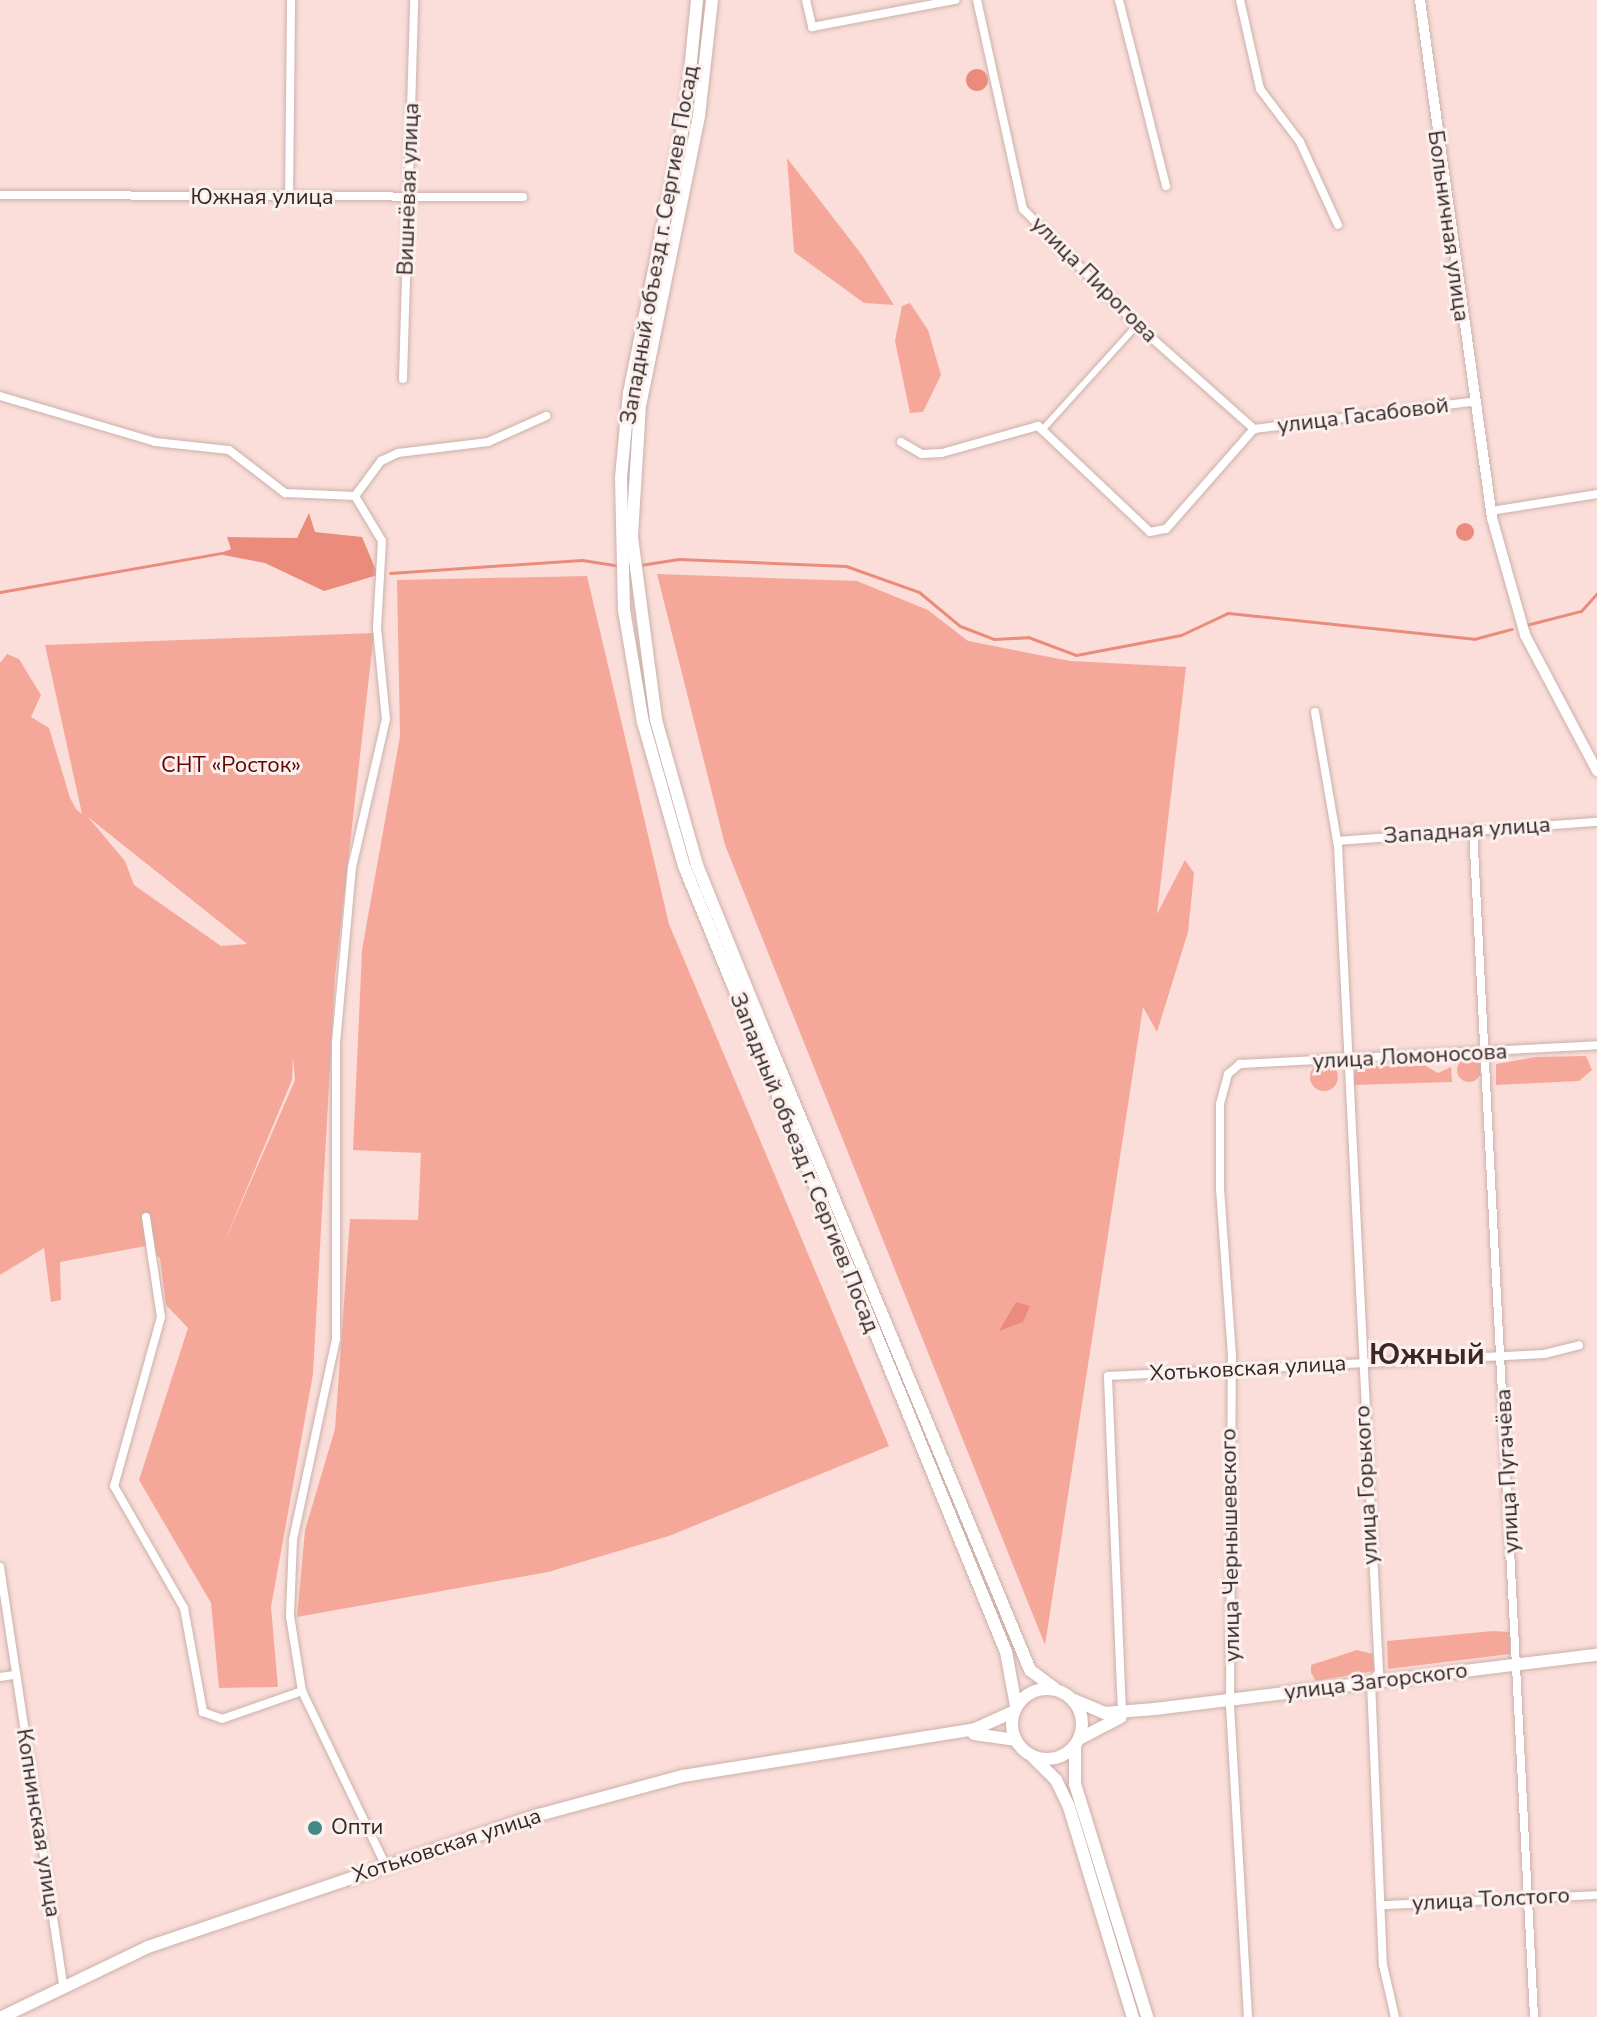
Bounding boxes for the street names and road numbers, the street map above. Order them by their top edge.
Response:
street label: Западный объезд г. Сергиев Посад [615,63,705,427]
street label: Вишнёвая улица [393,102,425,276]
street label: Больничная улица [1422,129,1474,323]
street label: Южная улица [190,185,334,211]
street label: улица Пирогова [1025,211,1163,349]
street label: улица Гасабовой [1276,392,1450,440]
street label: Западная улица [1383,812,1551,850]
street label: Западный объезд г. Сергиев Посад [724,989,884,1337]
street label: улица Ломоносова [1312,1039,1508,1075]
street label: Хотьковская улица [1149,1351,1347,1387]
street label: улица Пугачёва [1491,1388,1525,1554]
street label: улица Горького [1350,1405,1384,1565]
street label: улица Чернышевского [1216,1428,1246,1662]
street label: улица Загорского [1283,1658,1469,1706]
street label: Копнинская улица [10,1727,66,1919]
street label: Хотьковская улица [349,1803,545,1889]
street label: улица Толстого [1411,1883,1571,1917]

